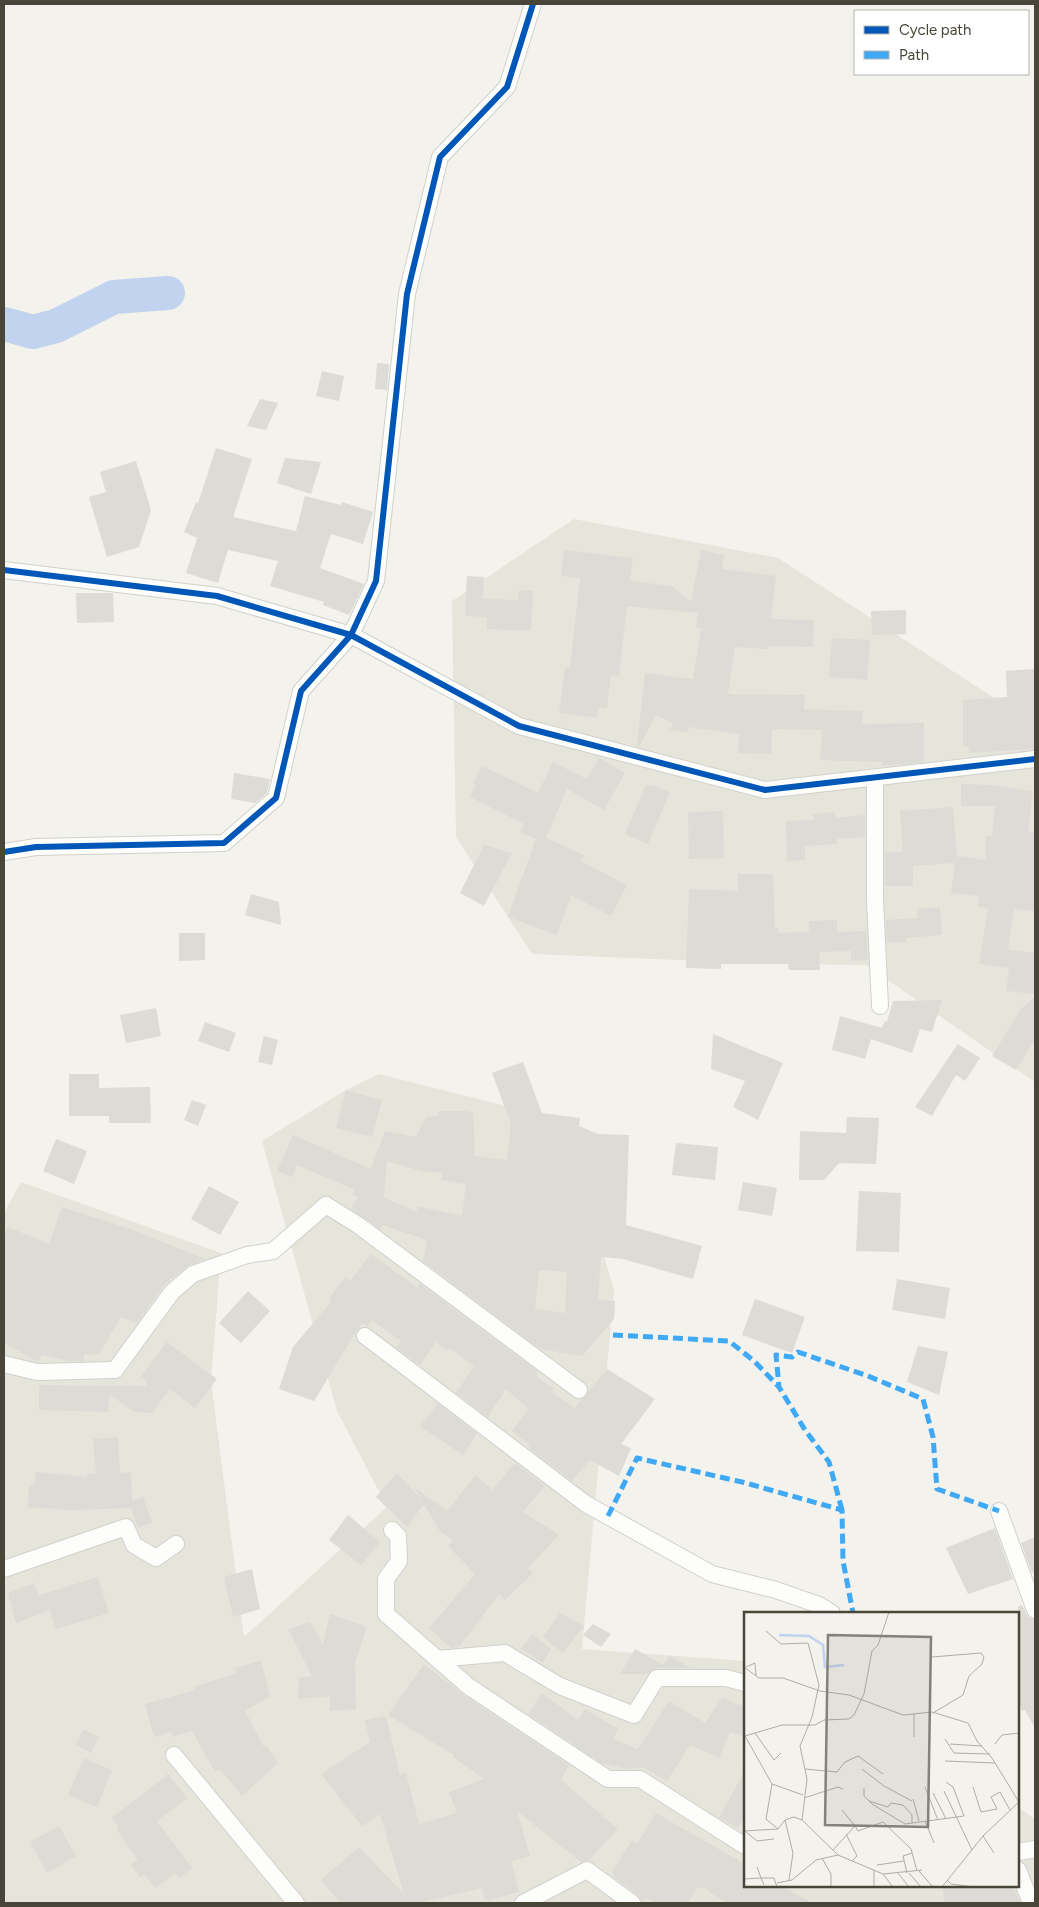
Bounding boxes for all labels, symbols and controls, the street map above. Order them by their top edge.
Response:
legend [854,10,1029,75]
text: Cycle path [899,21,971,39]
text: Path [899,46,929,64]
inset map [744,1612,1019,1887]

